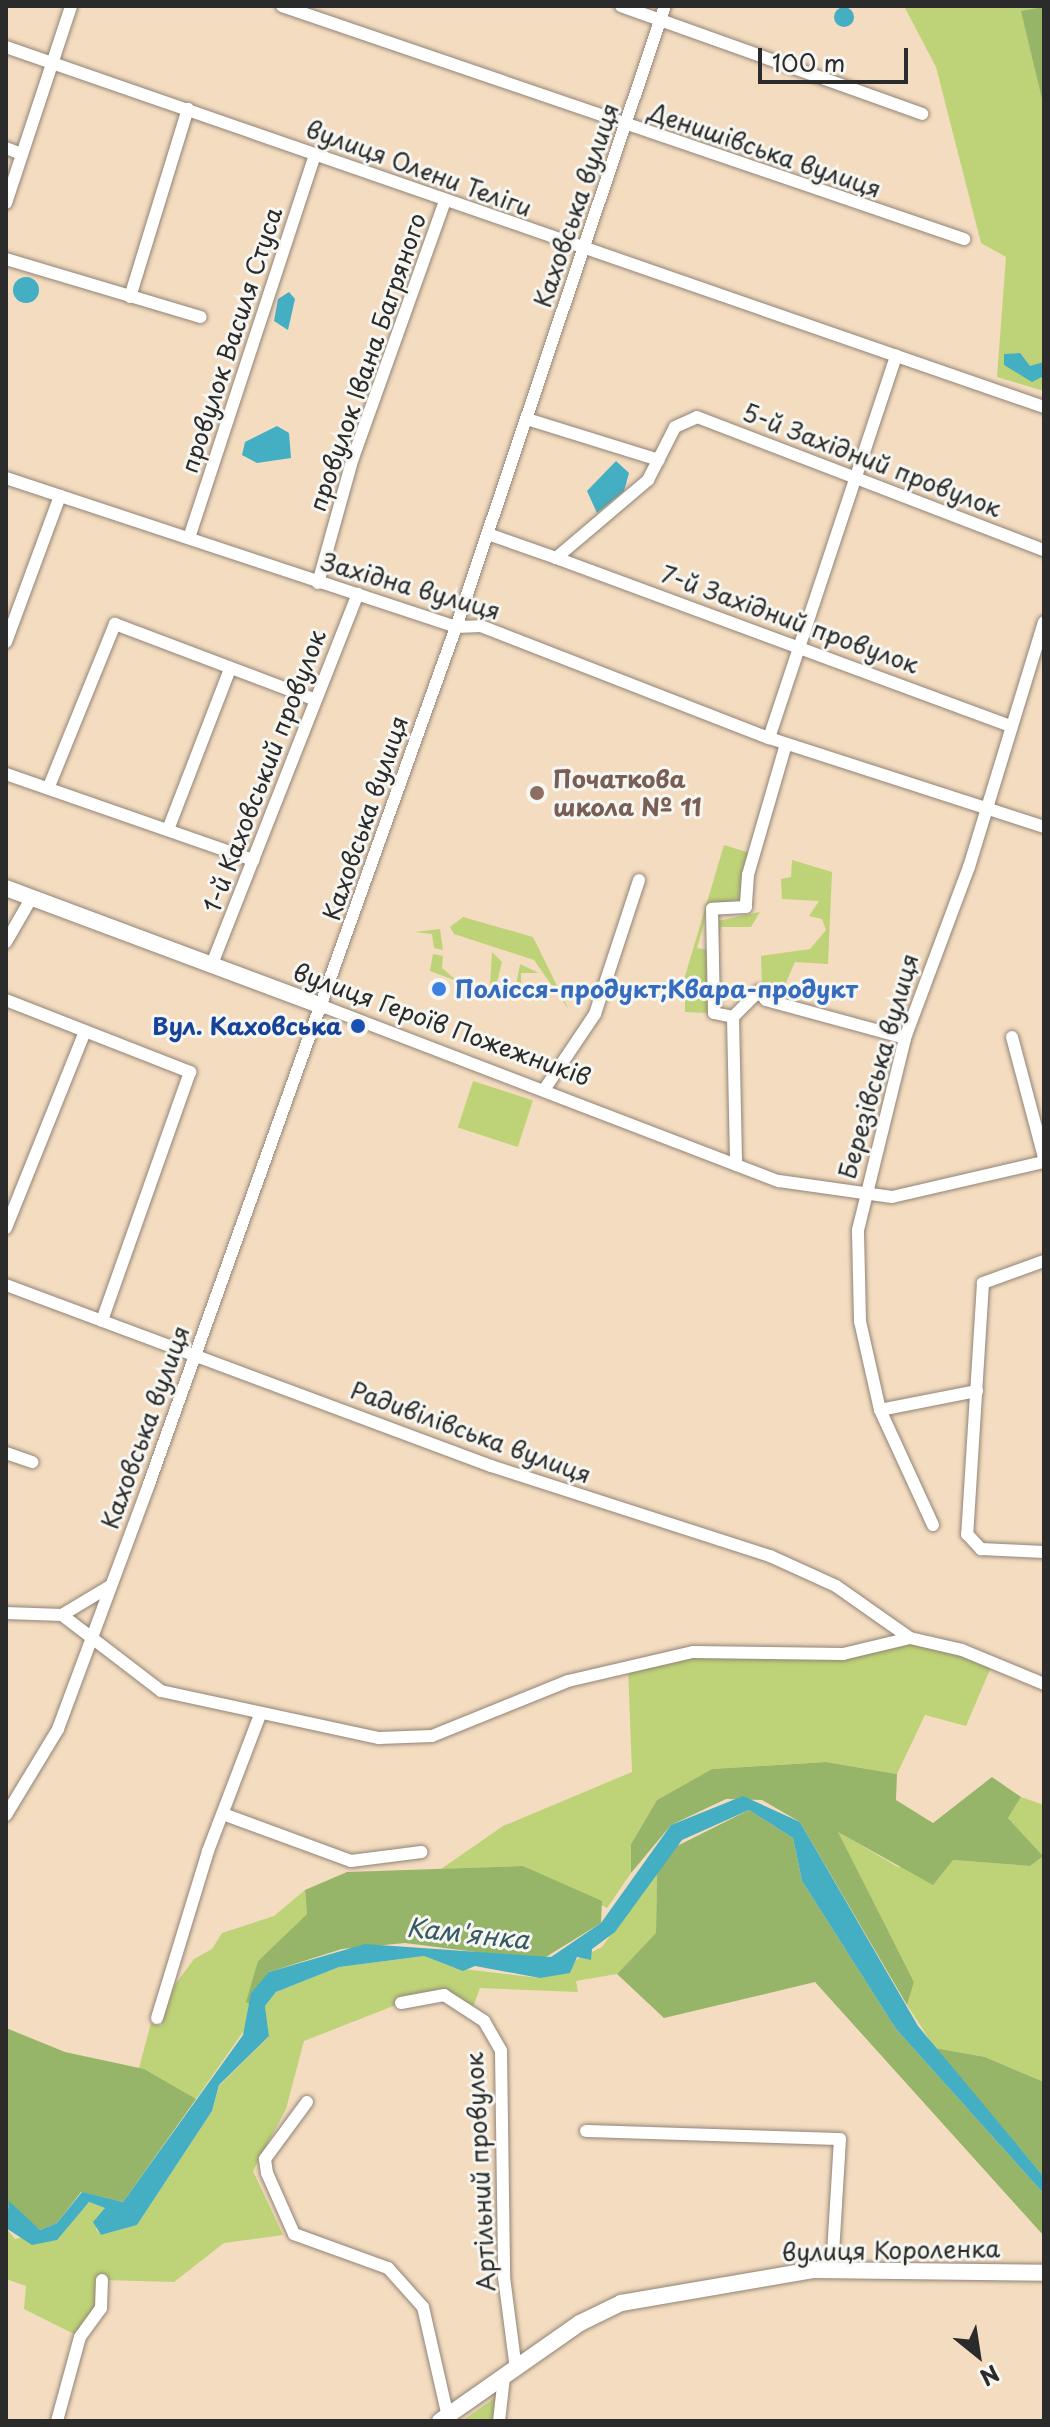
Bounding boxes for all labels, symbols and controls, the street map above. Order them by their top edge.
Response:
scale bar [762,32,912,82]
text: 100 m [772,44,845,80]
street label: Денишівська вулиця [645,97,885,203]
street label: Каховська вулиця [527,99,625,311]
street label: вулиця Олени Теліги [301,113,537,223]
street label: провулок Василя Стуса [174,203,288,477]
street label: провулок Івана Багряного [302,209,432,515]
street label: 5-й Західний провулок [738,397,1006,523]
street label: Західна вулиця [318,546,504,626]
street label: 7-й Західний провулок [657,559,923,679]
street label: 1-й Каховський провулок [197,626,331,916]
street label: Каховська вулиця [316,712,414,924]
place label: Початкова школа № 11 [553,765,703,821]
marker: Початкова школа № 11 [528,784,546,802]
street label: Березівська вулиця [832,950,924,1182]
street label: вулиця Героїв Пожежників [289,957,595,1091]
place label: Полісся-продукт;Квара-продукт [455,975,858,1003]
marker: Полісся-продукт;Квара-продукт [430,980,448,998]
place label: Вул. Каховська [152,1012,342,1040]
marker: Вул. Каховська [349,1017,367,1035]
street label: Каховська вулиця [95,1321,195,1533]
street label: Радивілівська вулиця [346,1375,596,1489]
water label: Кам'янка [405,1911,531,1955]
street label: Артільний провулок [459,2052,501,2292]
street label: вулиця Короленка [781,2234,1001,2266]
north arrow [938,2315,1018,2395]
text: N [974,2358,1006,2395]

